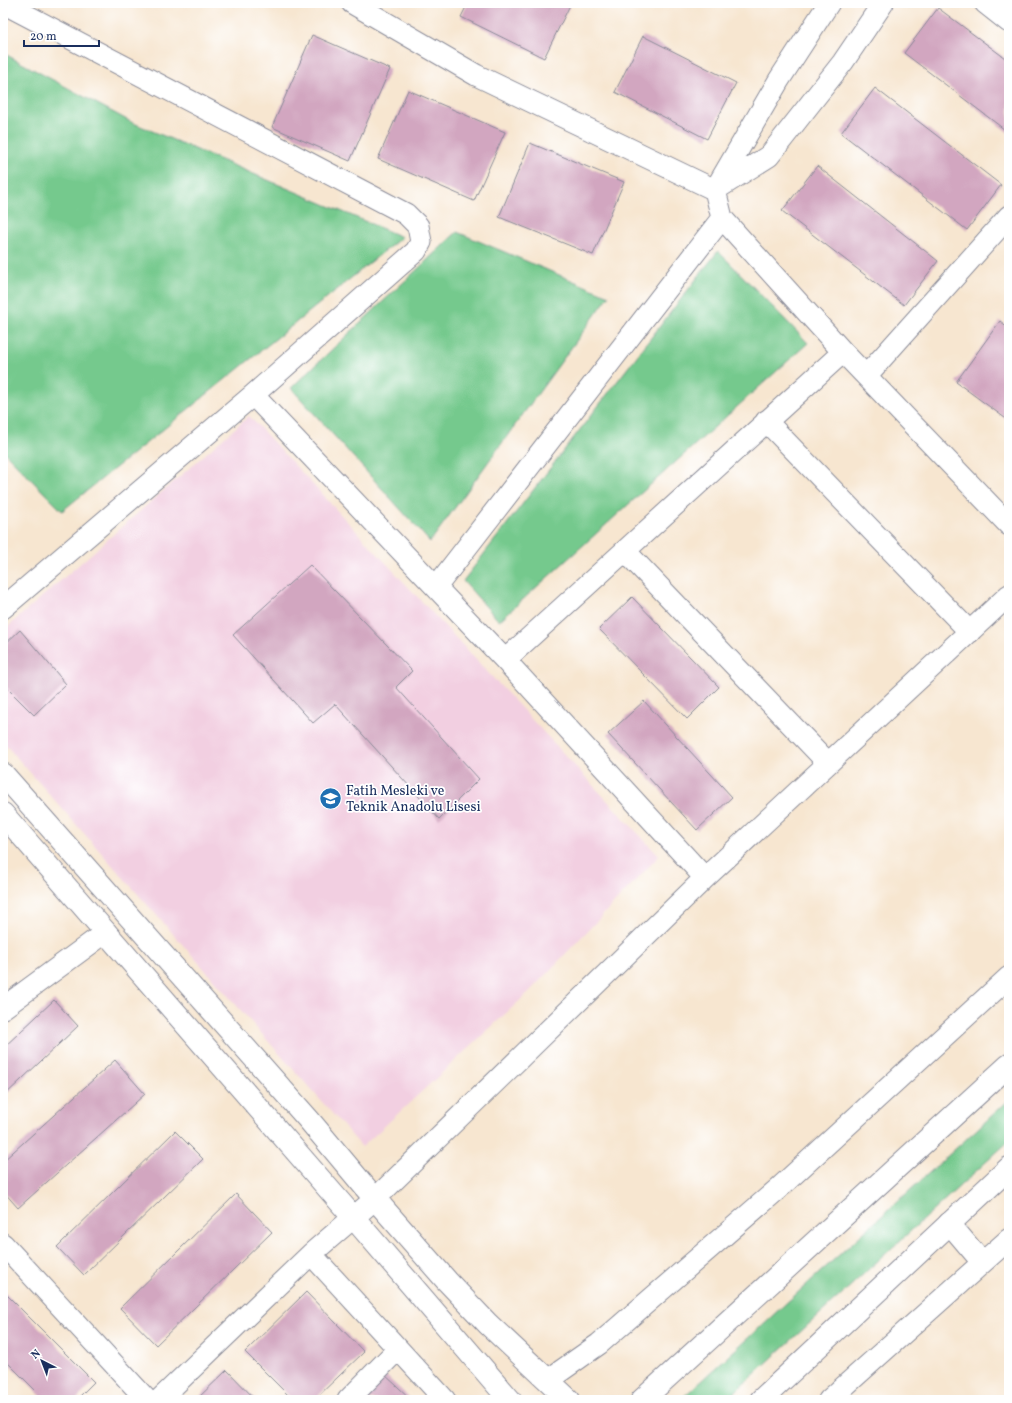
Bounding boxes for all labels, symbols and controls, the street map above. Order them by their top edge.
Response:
scale bar [24,22,99,48]
text: 20 m [30,29,57,45]
place label: Fatih Mesleki ve Teknik Anadolu Lisesi [346,782,481,817]
school or university icon: Fatih Mesleki ve Teknik Anadolu Lisesi [317,786,343,812]
north arrow [22,1341,62,1381]
text: N [28,1346,44,1363]

